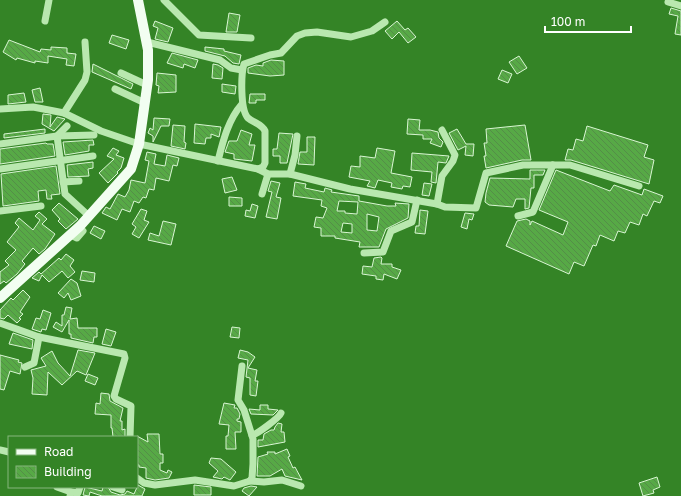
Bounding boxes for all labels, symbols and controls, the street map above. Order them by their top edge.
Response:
scale bar [545,8,631,34]
text: 100 m [551,14,585,29]
legend [8,436,138,488]
text: Road [44,444,73,459]
text: Building [44,464,92,479]

